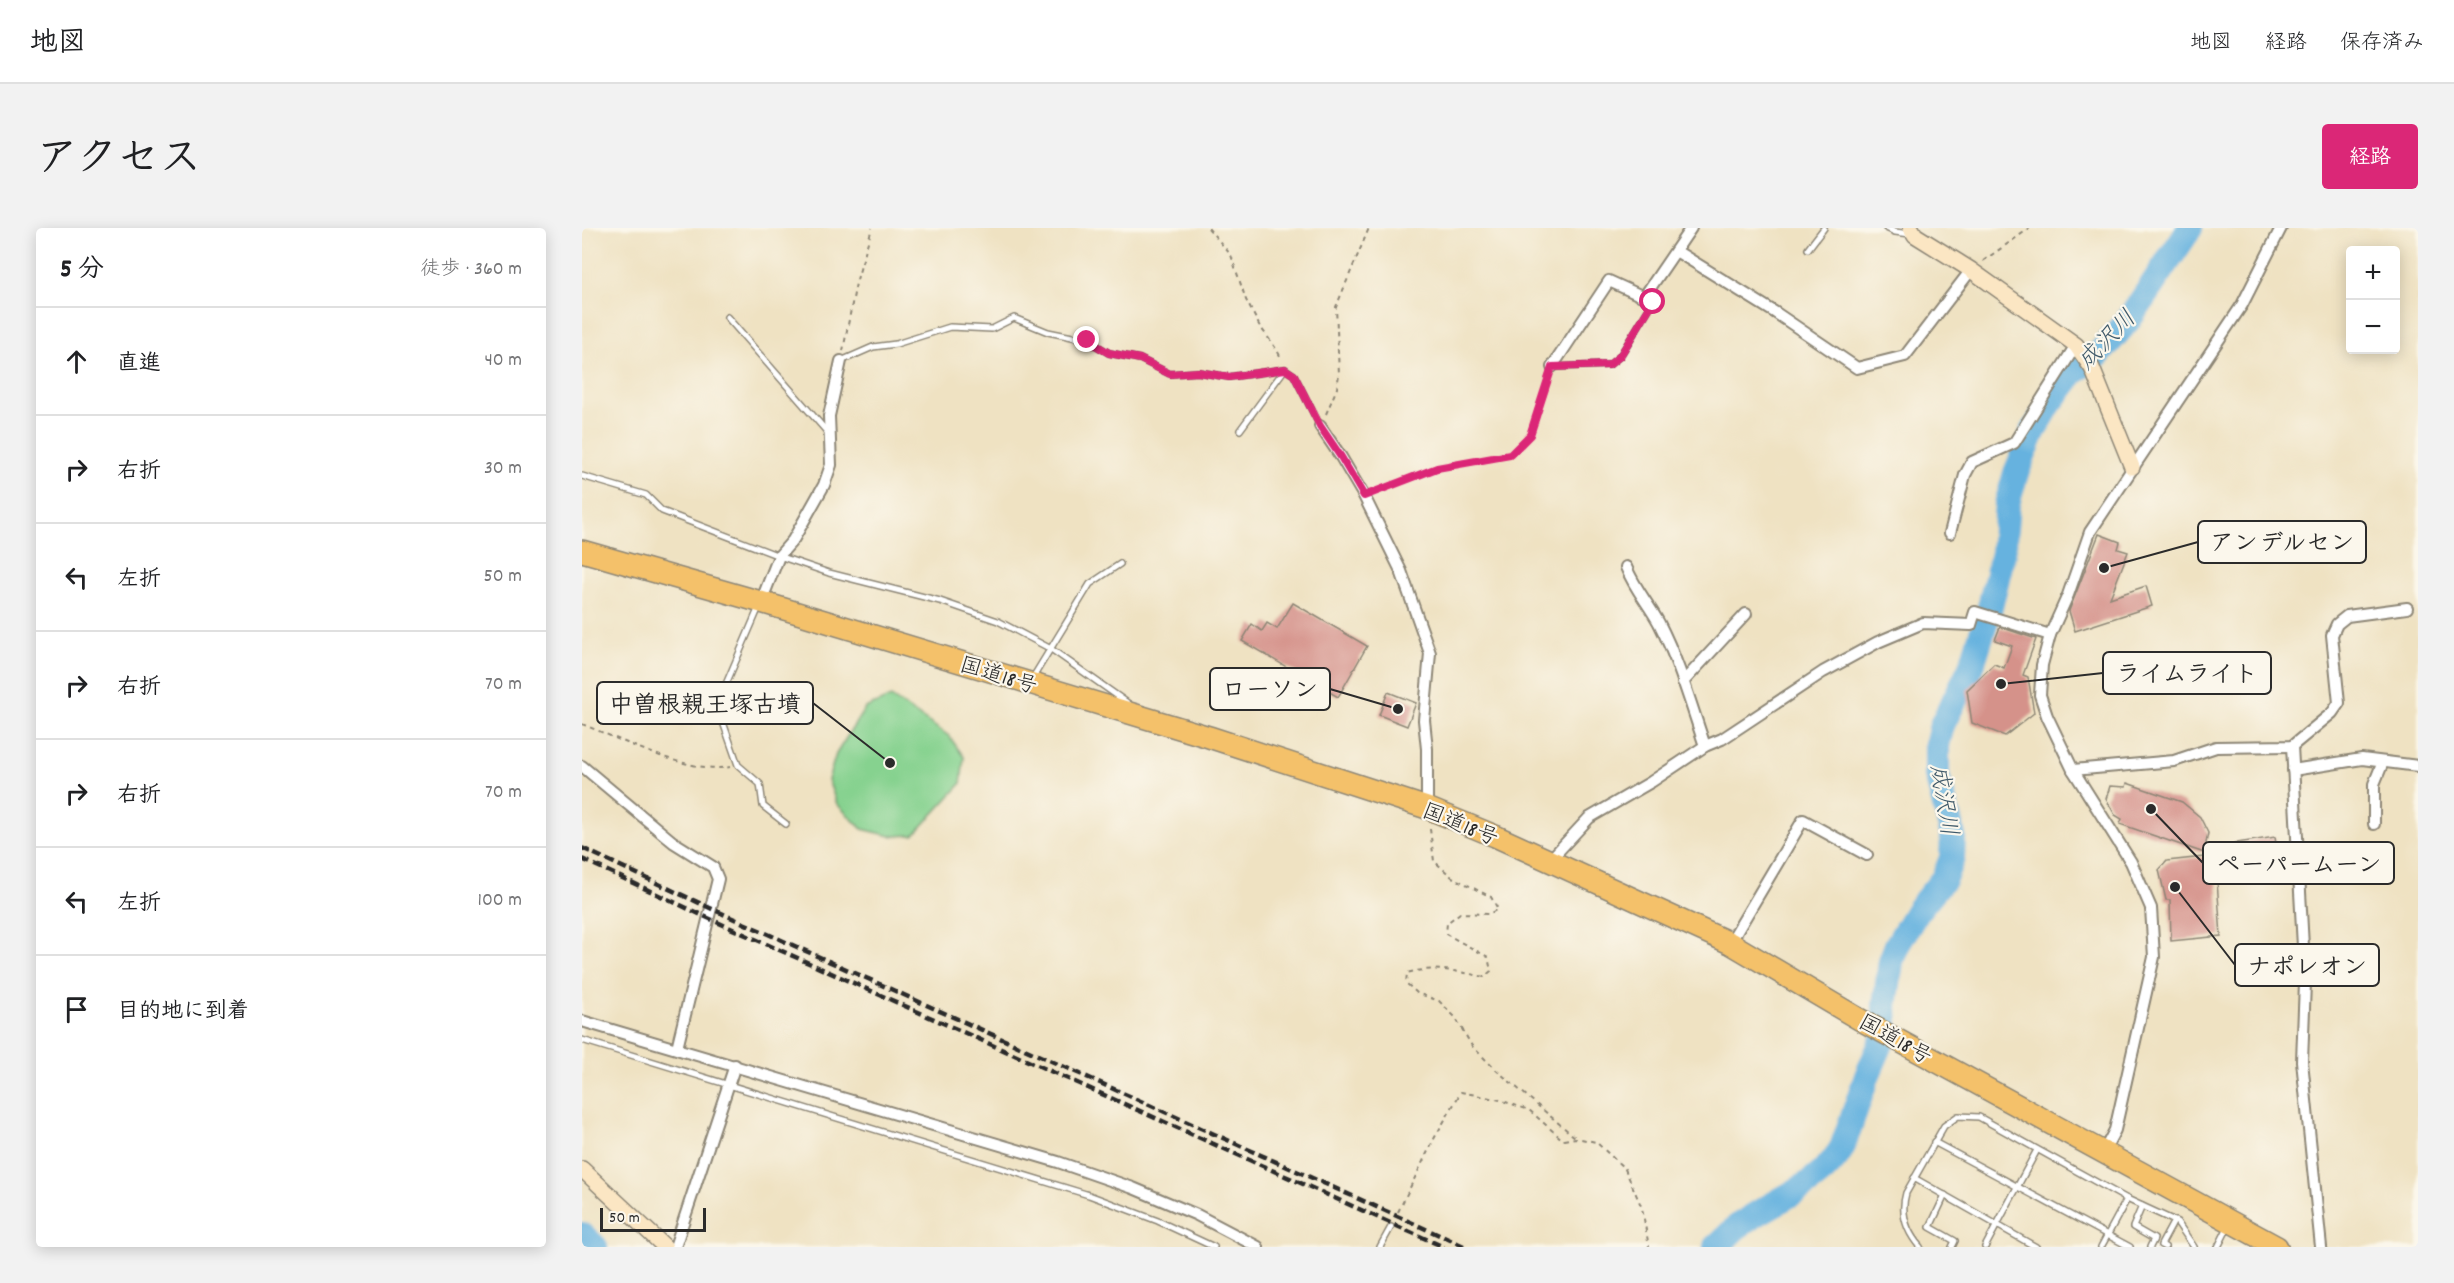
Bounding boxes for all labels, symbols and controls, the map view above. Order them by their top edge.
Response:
text: 地図 [30,25,86,65]
text: 地図 [2190,29,2232,59]
text: 経路 [2265,29,2307,59]
text: 保存済み [2340,29,2424,59]
button: 経路 [2322,124,2418,189]
text: アクセス [36,132,201,192]
map controls [2346,246,2400,354]
button: + [2346,246,2400,300]
text: 5 分 [60,252,104,289]
text: 徒歩 · 360 m [420,256,522,284]
route start [1639,288,1665,314]
button: − [2346,300,2400,354]
water label: 成沢川 [2071,303,2145,379]
route end [1073,326,1099,352]
icon: ahead [60,345,93,378]
text: 40 m [484,347,522,375]
text: 直進 [117,349,161,380]
icon: right [60,453,93,486]
text: 30 m [484,455,522,483]
text: 右折 [117,457,161,488]
callout: アンデルセン [2198,521,2366,563]
text: アンデルセン [2210,528,2354,562]
icon: left [60,561,93,594]
text: 50 m [484,563,522,591]
text: 左折 [117,565,161,596]
street label: 国道18号 [955,651,1041,704]
callout: ライムライト [2103,652,2271,694]
text: ライムライト [2116,659,2258,693]
callout: ローソン [1210,668,1330,710]
icon: right [60,669,93,702]
text: 70 m [485,671,522,699]
text: 右折 [117,673,161,704]
text: ローソン [1222,675,1318,709]
callout: 中曽根親王塚古墳 [597,682,813,724]
text: 中曽根親王塚古墳 [609,690,801,724]
water label: 成沢川 [1920,762,1964,839]
icon: right [60,777,93,810]
text: 70 m [485,779,522,807]
text: 右折 [117,781,161,812]
street label: 国道18号 [1417,797,1502,856]
callout: ペーパームーン [2203,842,2394,884]
text: ペーパームーン [2216,850,2382,884]
icon: left [60,885,93,918]
text: 100 m [478,887,522,915]
text: 左折 [117,889,161,920]
callout: ナポレオン [2235,944,2379,986]
text: ナポレオン [2247,952,2367,986]
icon: arrive [60,993,93,1026]
text: 目的地に到着 [117,997,249,1028]
street label: 国道18号 [1852,1008,1937,1074]
scale bar [600,1205,706,1232]
text: 50 m [609,1207,640,1230]

